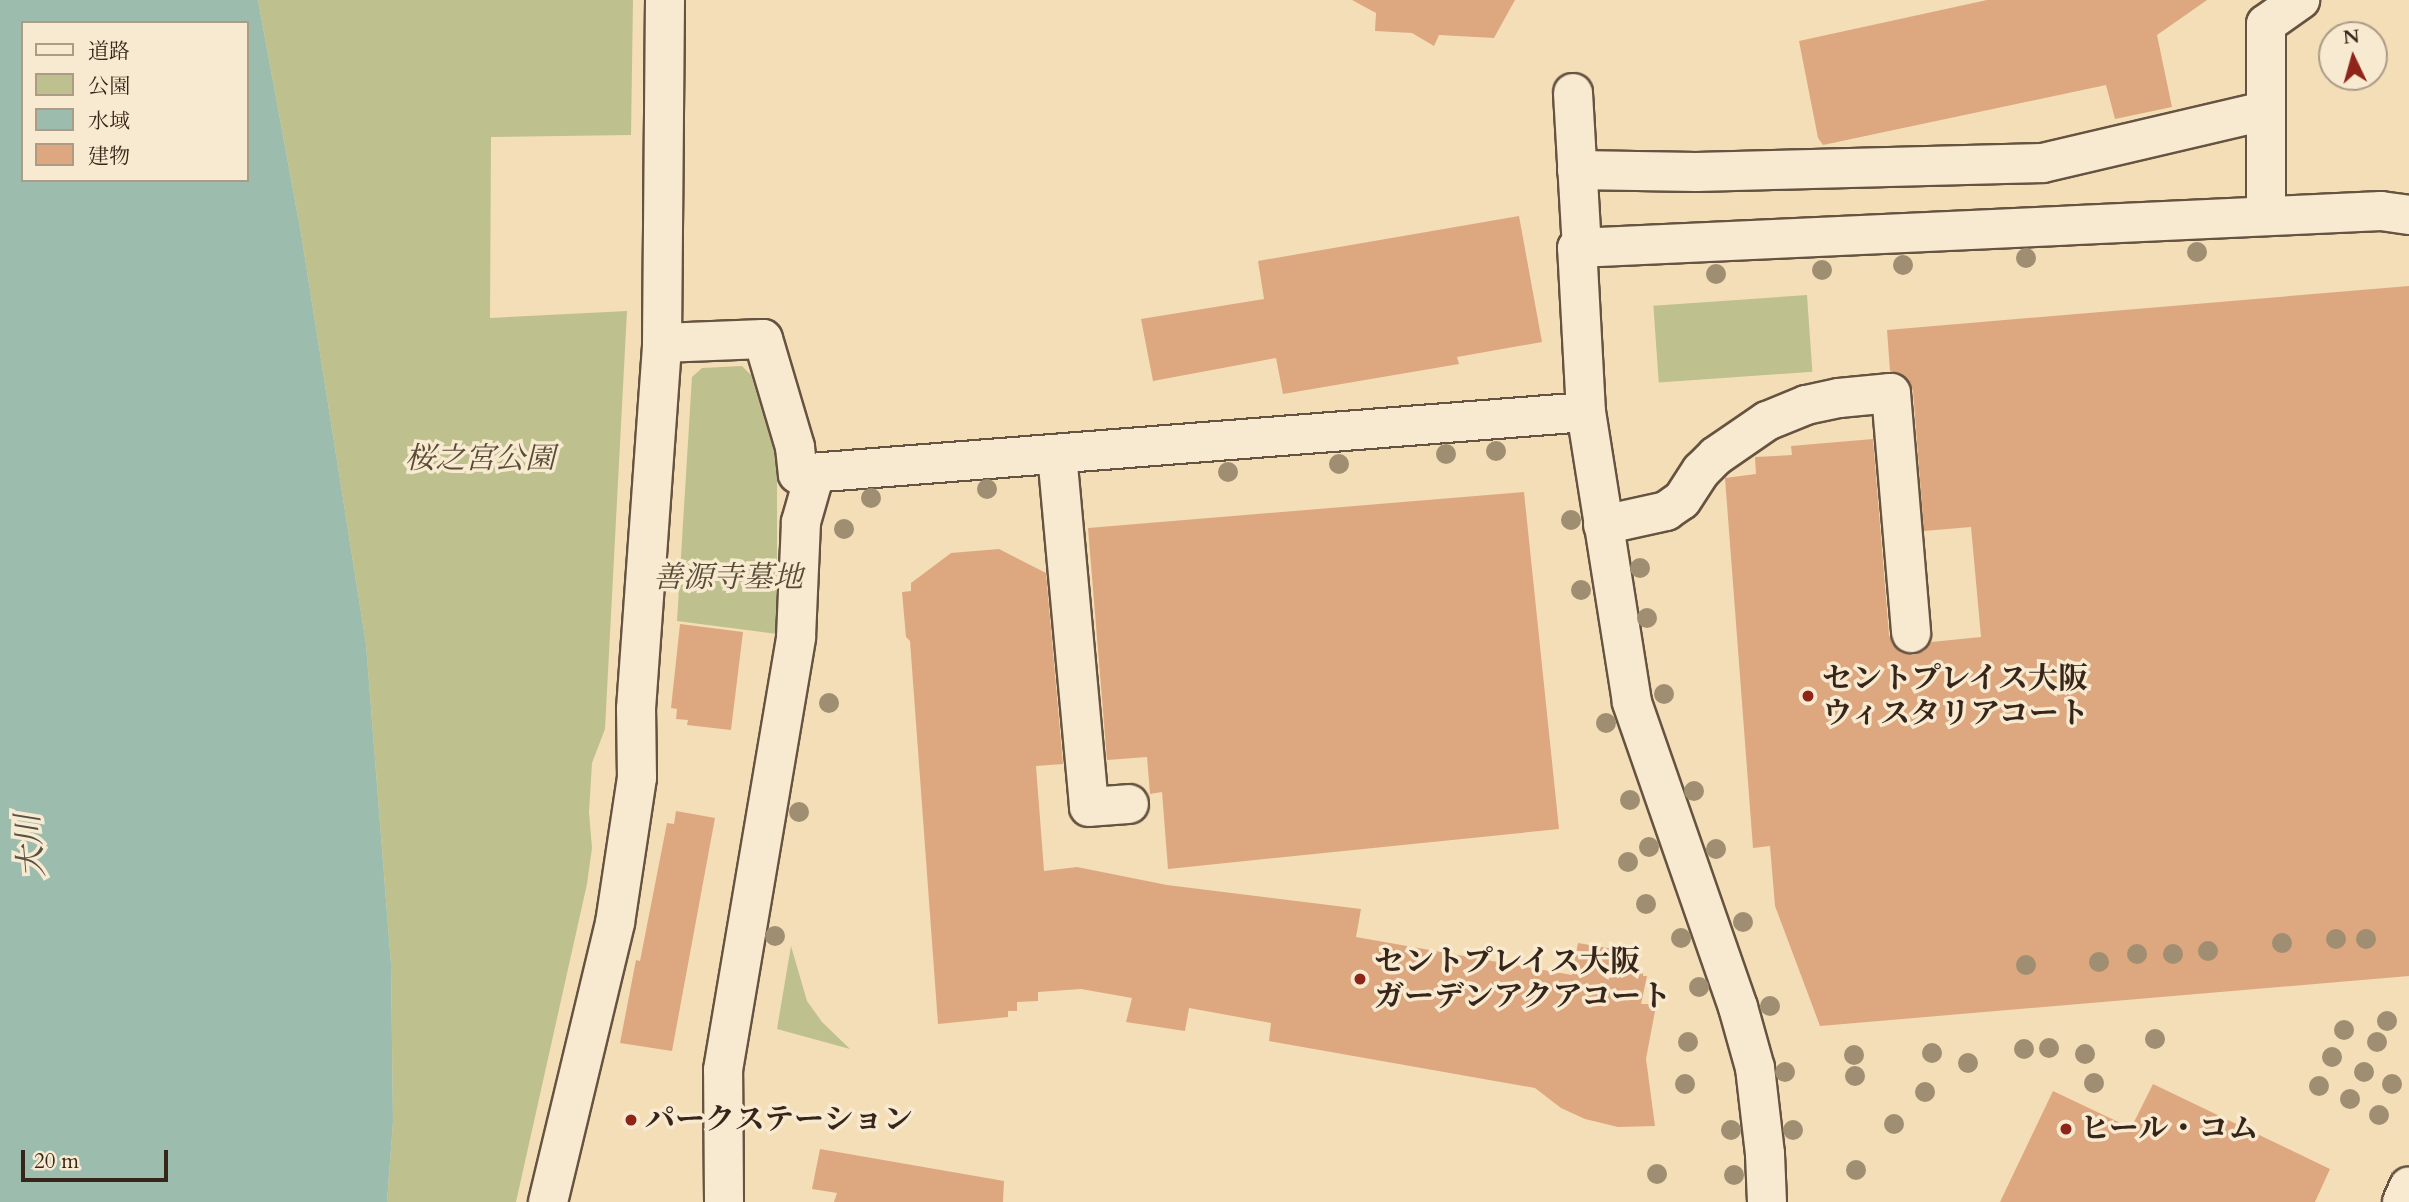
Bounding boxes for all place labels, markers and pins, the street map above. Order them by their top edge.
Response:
place label: セントプレイス大阪 ウィスタリアコート [1822,661,2092,732]
marker: セントプレイス大阪 ウィスタリアコート [1800,688,1816,704]
place label: セントプレイス大阪 ガーデンアクアコート [1374,944,1674,1014]
marker: セントプレイス大阪 ガーデンアクアコート [1352,971,1368,987]
place label: パークステーション [645,1102,915,1138]
place label: ヒール・コム [2080,1111,2259,1147]
marker: パークステーション [623,1112,639,1128]
marker: ヒール・コム [2058,1121,2074,1137]

